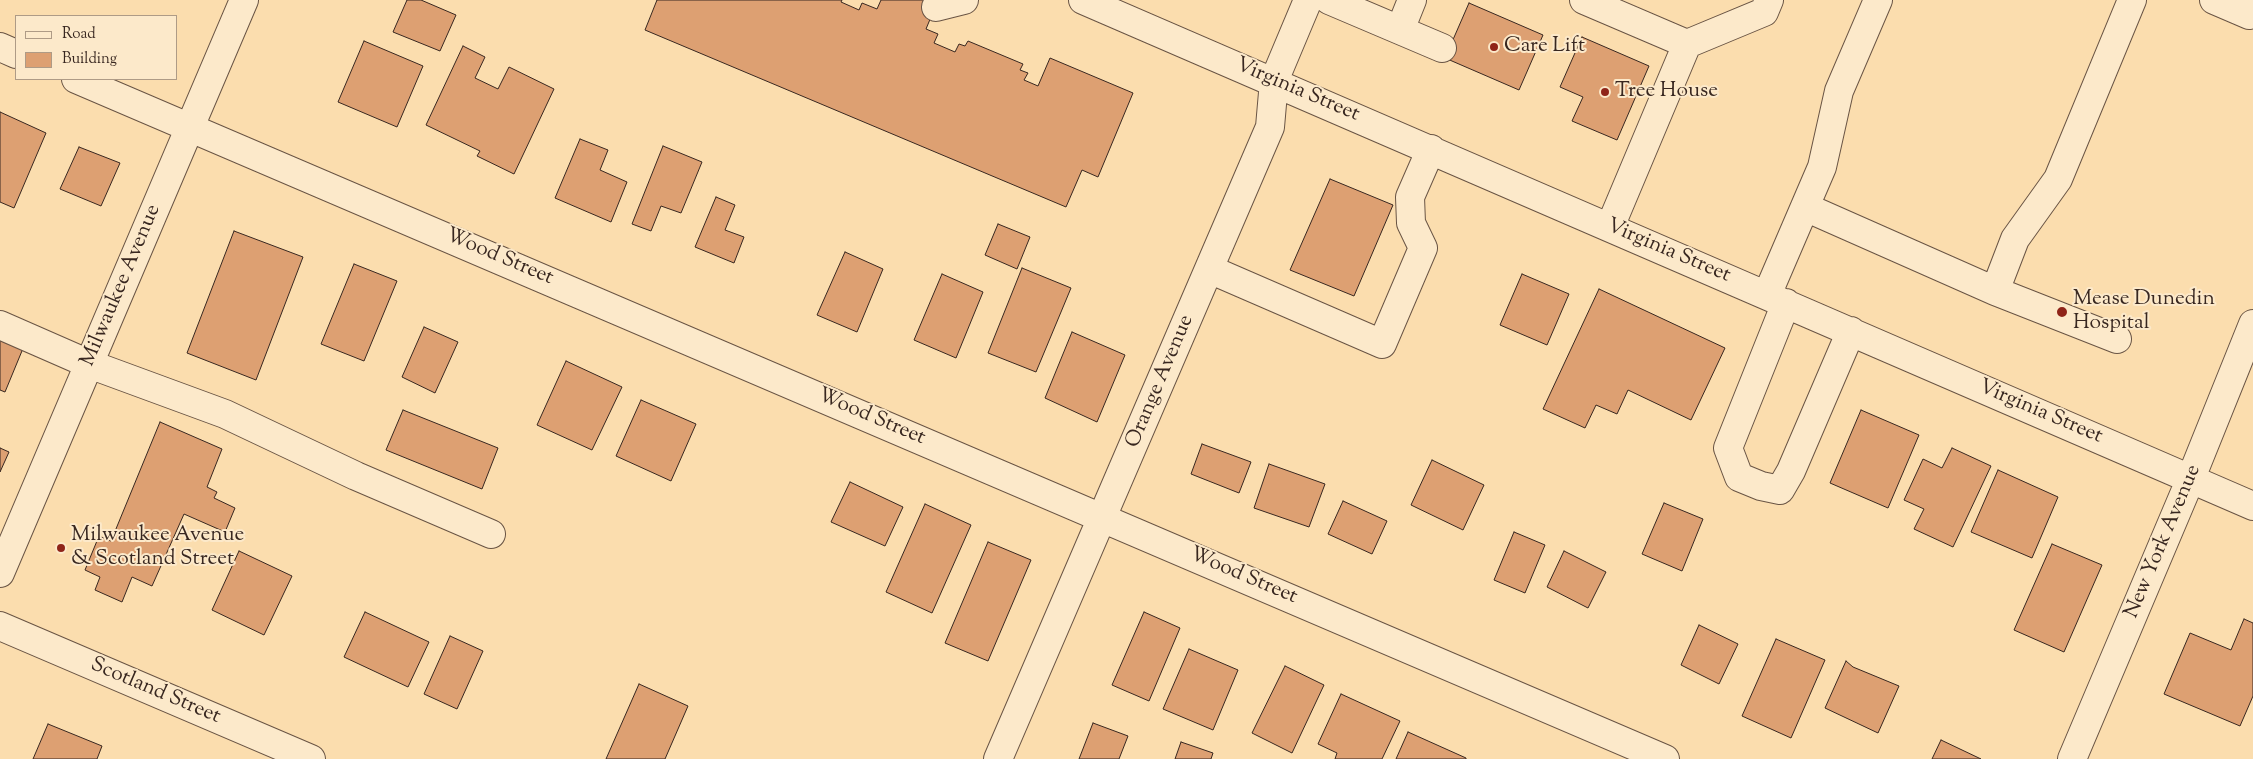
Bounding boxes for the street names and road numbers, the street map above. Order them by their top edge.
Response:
street label: Virginia Street [1231,54,1363,128]
street label: Milwaukee Avenue [77,201,167,371]
street label: Virginia Street [1602,215,1734,289]
street label: Wood Street [441,224,557,292]
street label: Orange Avenue [1122,312,1200,452]
street label: Virginia Street [1974,376,2106,450]
street label: Wood Street [813,384,929,452]
street label: New York Avenue [2120,461,2208,623]
street label: Wood Street [1185,543,1301,611]
street label: Scotland Street [86,653,224,731]

